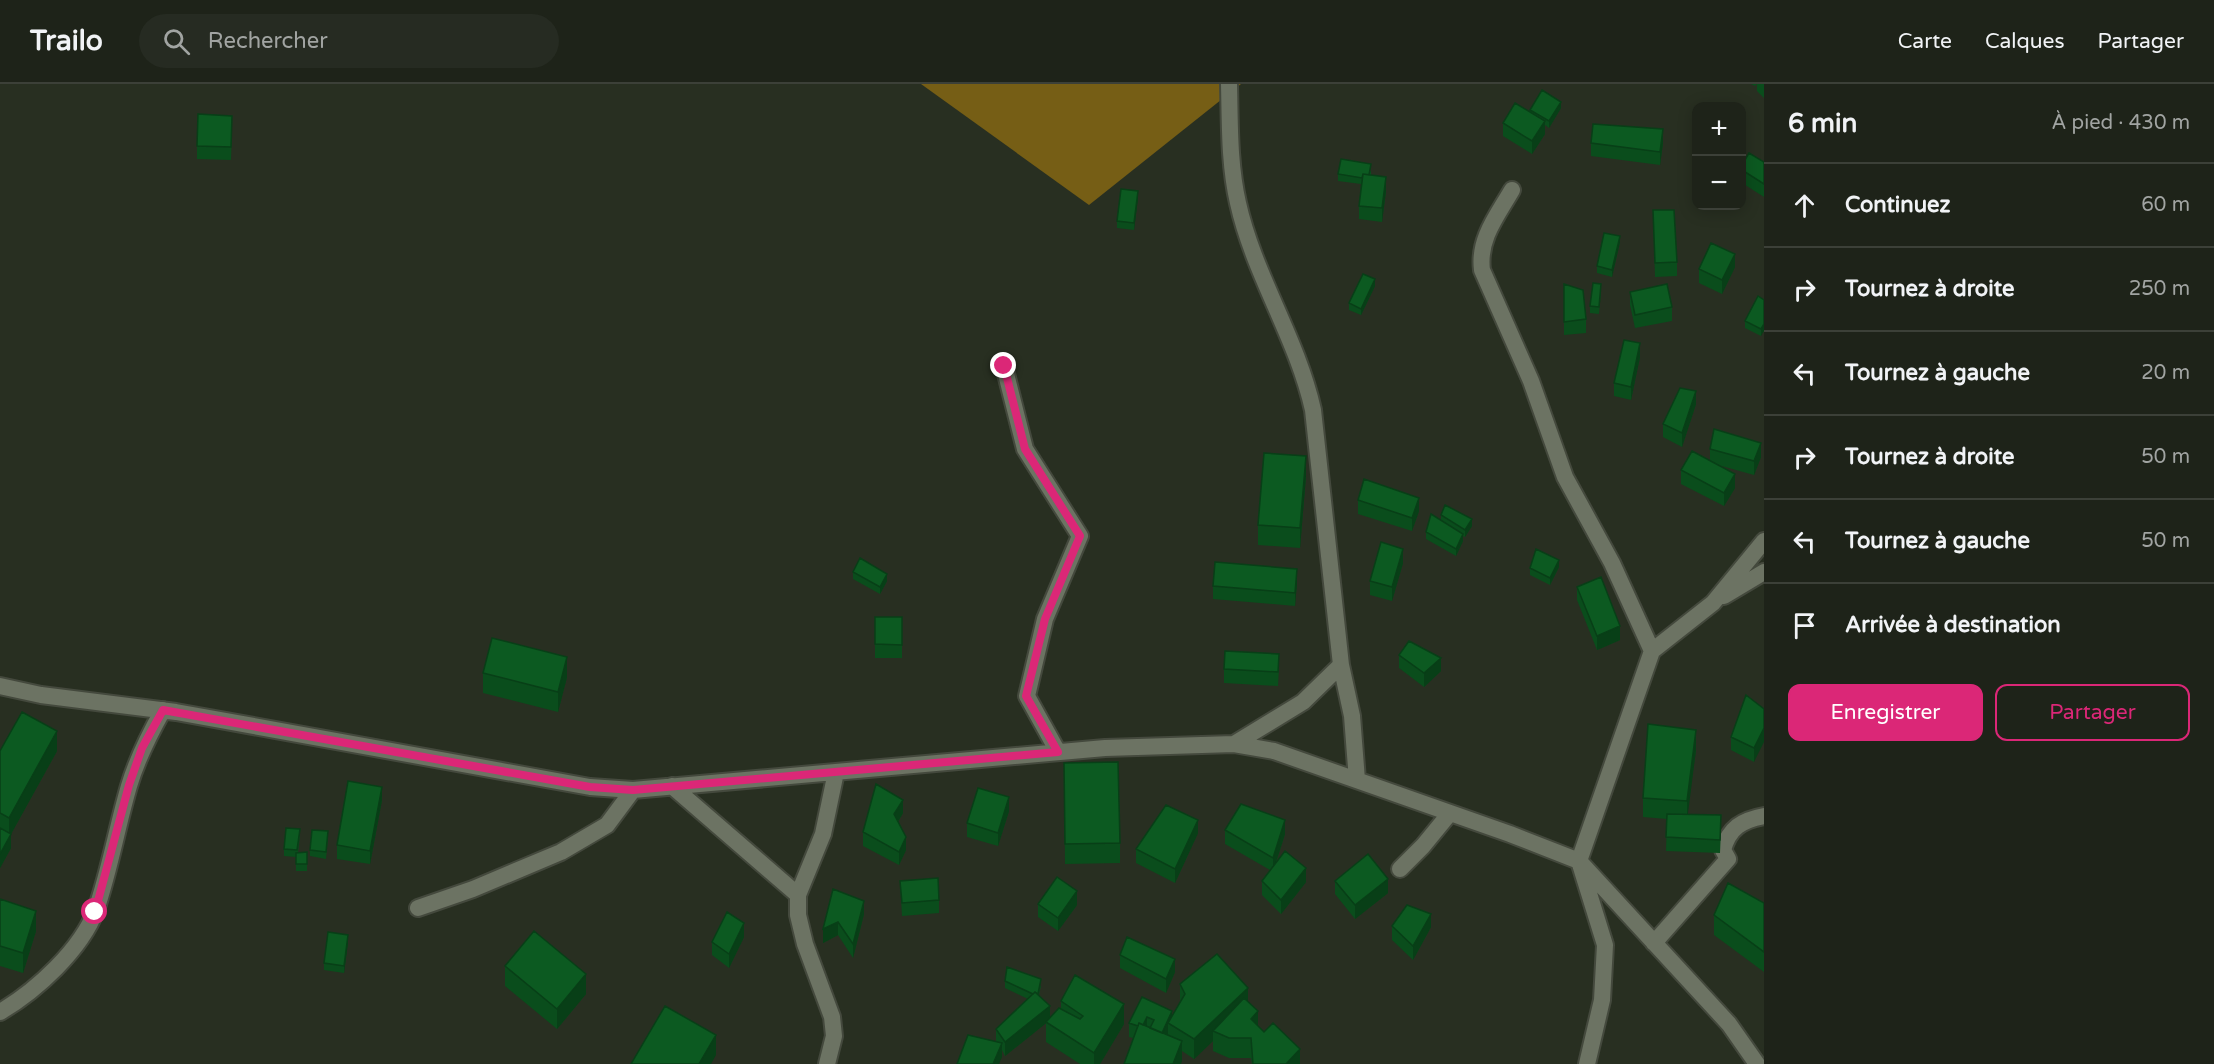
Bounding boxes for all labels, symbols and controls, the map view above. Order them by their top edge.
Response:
search box [139,14,559,68]
text: Trailo [30,24,103,58]
icon: search [160,25,193,58]
text: Rechercher [208,28,328,54]
text: Carte [1898,29,1952,54]
text: Calques [1985,29,2065,54]
text: Partager [2098,29,2184,54]
map controls [1692,102,1746,210]
button: + [1692,102,1746,156]
text: 6 min [1788,108,1857,139]
text: À pied · 430 m [2052,111,2190,135]
button: − [1692,156,1746,210]
icon: ahead [1788,189,1821,222]
text: Continuez [1845,192,1950,218]
text: 60 m [2141,193,2190,217]
icon: right [1788,273,1821,306]
text: Tournez à droite [1845,276,2014,302]
text: 250 m [2129,277,2190,301]
route end [990,352,1016,378]
icon: left [1788,357,1821,390]
text: Tournez à gauche [1845,360,2030,386]
text: 20 m [2141,361,2190,385]
icon: right [1788,441,1821,474]
text: Tournez à droite [1845,444,2014,470]
text: 50 m [2141,445,2190,469]
icon: left [1788,525,1821,558]
text: Tournez à gauche [1845,528,2030,554]
text: 50 m [2141,529,2190,553]
icon: arrive [1788,609,1821,642]
text: Arrivée à destination [1845,612,2061,638]
button: Enregistrer [1788,684,1983,741]
button: Partager [1995,684,2190,741]
route start [81,898,107,924]

